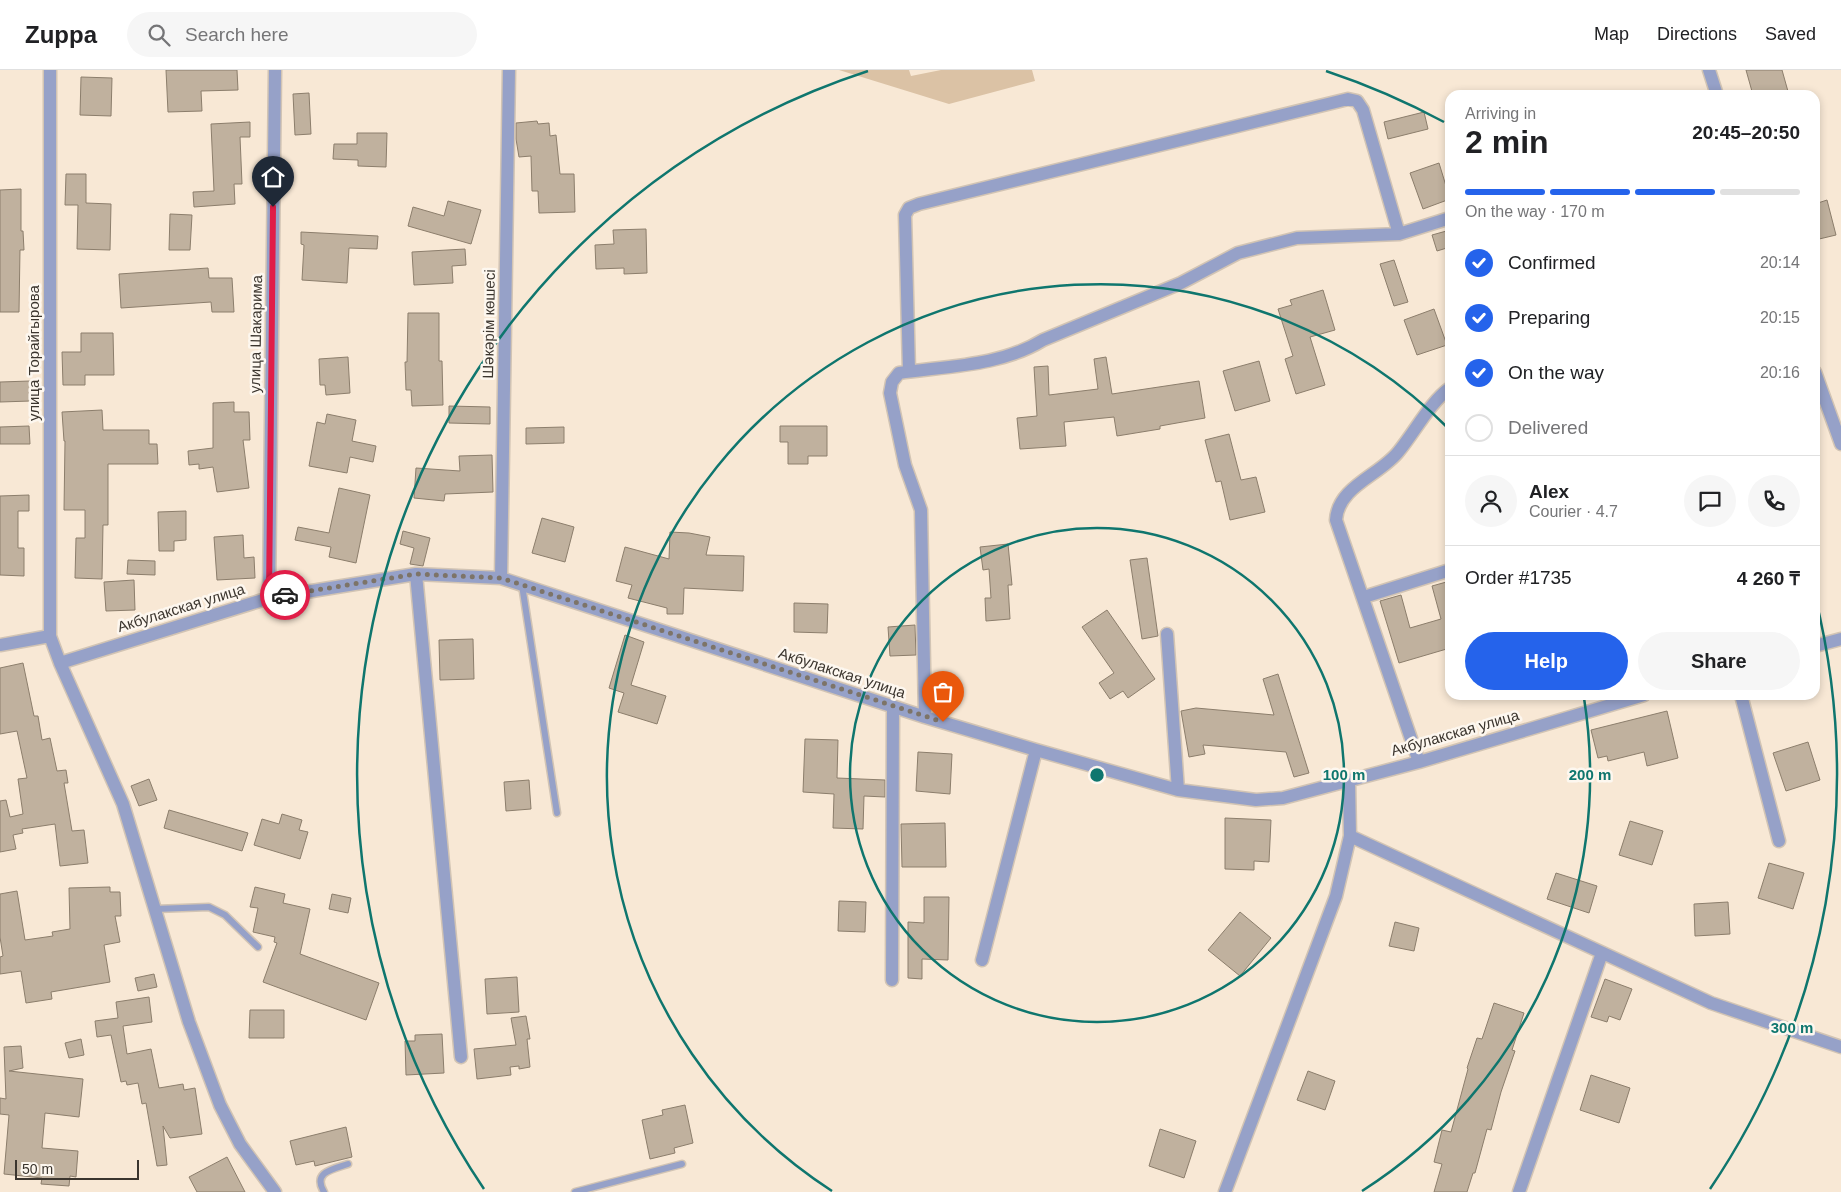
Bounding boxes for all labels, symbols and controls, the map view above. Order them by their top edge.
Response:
search box [127,12,477,57]
text: Zuppa [25,21,97,48]
icon: search [145,21,173,49]
text: Search here [185,24,289,45]
text: Map [1594,24,1629,44]
text: Directions [1657,24,1737,44]
text: Saved [1765,24,1816,44]
text: Arriving in [1465,105,1536,122]
text: 20:45–20:50 [1692,122,1800,143]
text: 2 min [1465,124,1549,160]
pin [252,156,294,207]
icon: home [259,163,287,191]
text: On the way · 170 m [1465,203,1605,220]
icon: check [1465,249,1493,277]
text: Confirmed [1508,252,1596,273]
text: 20:14 [1760,254,1800,271]
street label: Шәкәрім көшесі [479,269,498,379]
street label: улица Шакарима [246,274,265,393]
street label: улица Торайгырова [25,284,42,421]
icon: check [1465,304,1493,332]
text: Preparing [1508,307,1590,328]
text: 20:15 [1760,309,1800,326]
icon: check [1465,359,1493,387]
text: On the way [1508,362,1604,383]
text: 20:16 [1760,364,1800,381]
text: Delivered [1508,417,1588,438]
button: person [1465,475,1517,527]
button: chat [1684,475,1736,527]
button: phone [1748,475,1800,527]
text: Alex [1529,481,1569,502]
text: Courier · 4.7 [1529,503,1618,520]
text: Order #1735 [1465,567,1572,588]
text: 4 260 ₸ [1737,568,1800,589]
courier [260,570,310,620]
street label: Акбулакская улица [115,580,247,635]
icon: car [271,581,299,609]
button: Help [1465,632,1628,690]
button: Share [1638,632,1800,690]
street label: Акбулакская улица [777,644,908,701]
pin [922,671,964,722]
icon: bag [929,678,957,706]
street label: Акбулакская улица [1389,706,1521,759]
centre of rings [1088,766,1106,784]
text: 100 m [1323,766,1365,783]
text: 200 m [1569,766,1611,783]
text: 300 m [1771,1019,1813,1036]
scale bar [15,1157,139,1180]
text: 50 m [22,1161,53,1177]

